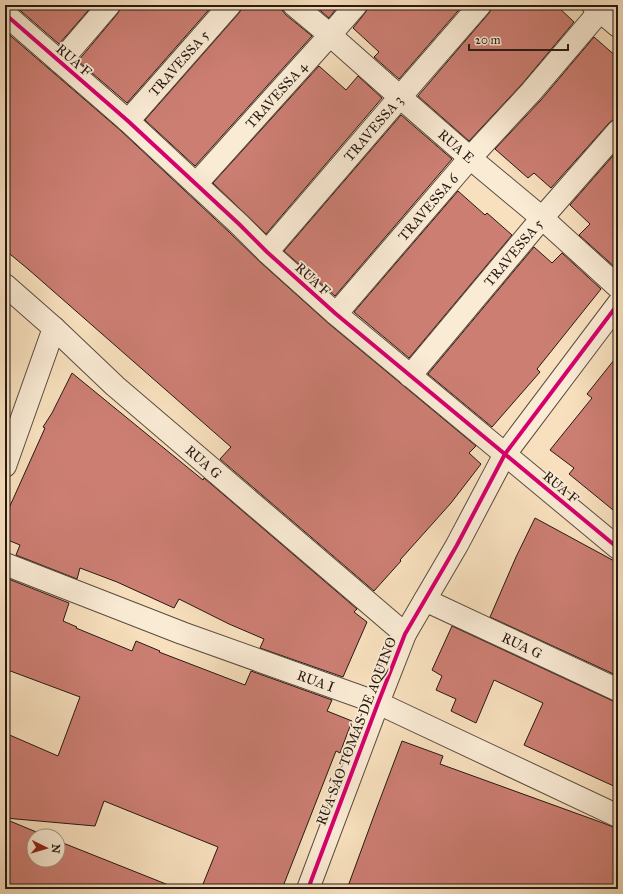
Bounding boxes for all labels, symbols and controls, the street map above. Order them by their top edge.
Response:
street label: TRAVESSA 5 [146,26,213,100]
scale bar [469,26,568,52]
text: 20 m [475,33,501,47]
street label: RUA F [52,40,95,80]
street label: TRAVESSA 4 [242,57,312,132]
street label: TRAVESSA 3 [340,92,407,165]
street label: RUA E [434,126,478,167]
street label: TRAVESSA 6 [395,170,462,245]
street label: TRAVESSA 5 [481,215,547,290]
street label: RUA F [292,259,334,300]
street label: RUA G [182,442,225,483]
street label: RUA F [539,468,582,507]
street label: RUA G [499,629,545,662]
street label: RUA SÃO TOMÁS DE AQUINO [311,634,400,828]
street label: RUA I [295,667,337,696]
north arrow [26,828,66,868]
text: N [49,844,62,855]

